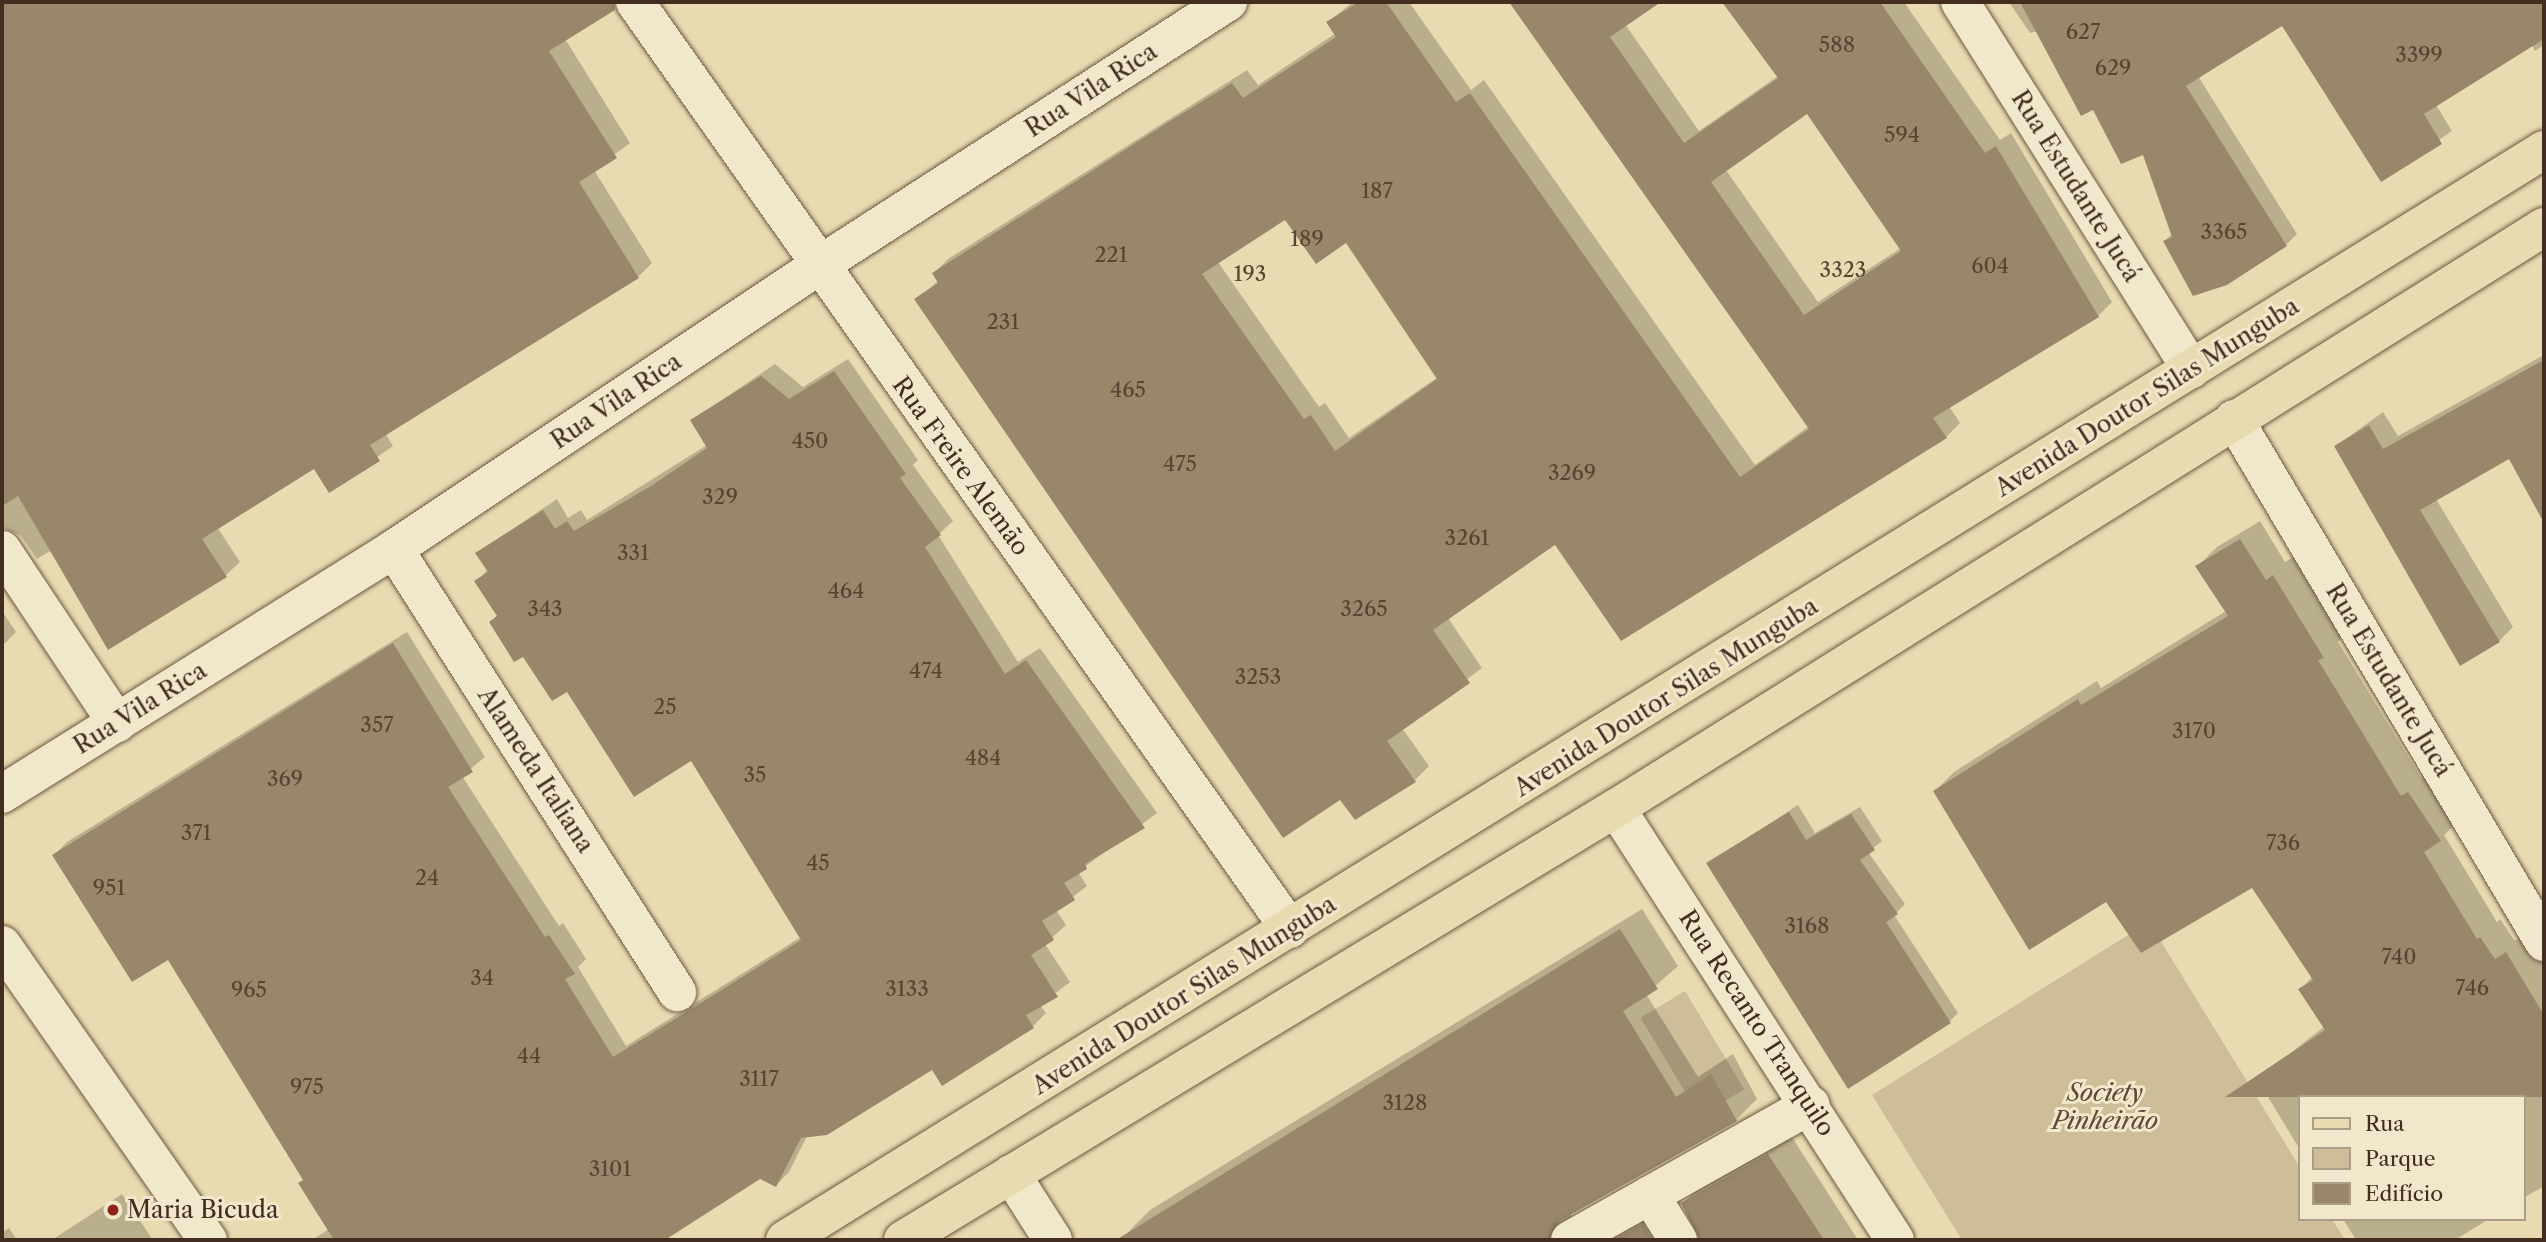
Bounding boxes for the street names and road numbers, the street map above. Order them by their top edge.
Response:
street label: Rua Vila Rica [1019,36,1163,144]
street label: Rua Estudante Jucá [2005,85,2147,287]
street label: Avenida Doutor Silas Munguba [1990,291,2304,503]
street label: Rua Vila Rica [545,346,687,456]
street label: Rua Freire Alemão [886,371,1036,561]
street label: Rua Estudante Jucá [2320,578,2458,782]
street label: Avenida Doutor Silas Munguba [1509,591,1823,803]
street label: Rua Vila Rica [68,655,212,761]
street label: Alameda Italiana [472,682,600,858]
street label: Avenida Doutor Silas Munguba [1027,889,1341,1101]
street label: Rua Recanto Tranquilo [1673,904,1841,1142]

